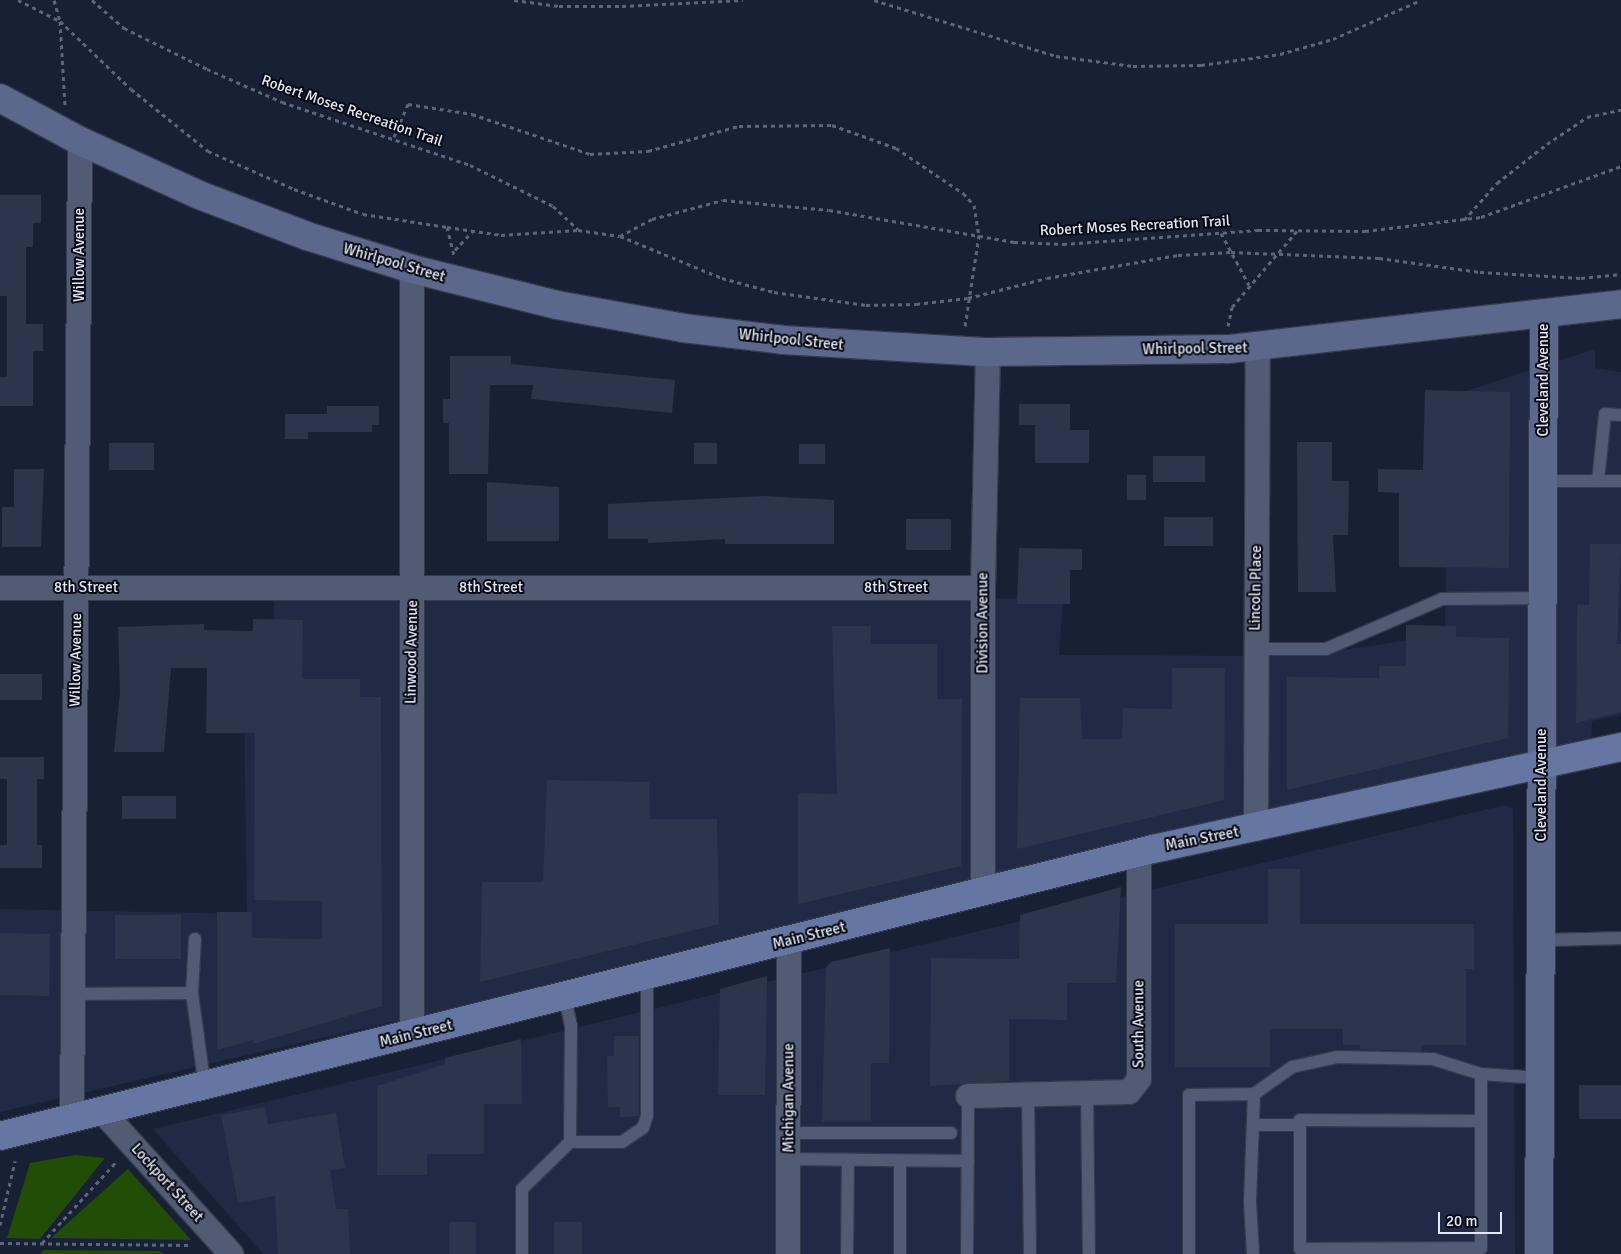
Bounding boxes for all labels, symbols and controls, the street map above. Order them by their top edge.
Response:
street label: Robert Moses Recreation Trail [259,71,445,151]
street label: Willow Avenue [71,208,89,302]
street label: Robert Moses Recreation Trail [1039,212,1231,240]
street label: Whirlpool Street [341,240,447,286]
street label: Cleveland Avenue [1535,323,1553,437]
street label: Whirlpool Street [738,326,844,354]
street label: Whirlpool Street [1142,339,1248,359]
street label: Lincoln Place [1246,545,1266,631]
street label: Division Avenue [974,572,992,674]
street label: 8th Street [54,579,118,597]
street label: 8th Street [459,579,523,597]
street label: 8th Street [864,579,928,597]
street label: Linwood Avenue [402,600,422,704]
street label: Willow Avenue [66,613,86,707]
street label: Cleveland Avenue [1533,728,1551,842]
street label: Main Street [1164,823,1240,855]
street label: Main Street [771,918,847,954]
street label: South Avenue [1130,980,1148,1068]
street label: Main Street [378,1016,454,1052]
street label: Michigan Avenue [780,1043,798,1153]
street label: Lockport Street [127,1140,207,1226]
scale bar [1441,1202,1505,1234]
text: 20 m [1446,1212,1477,1230]

